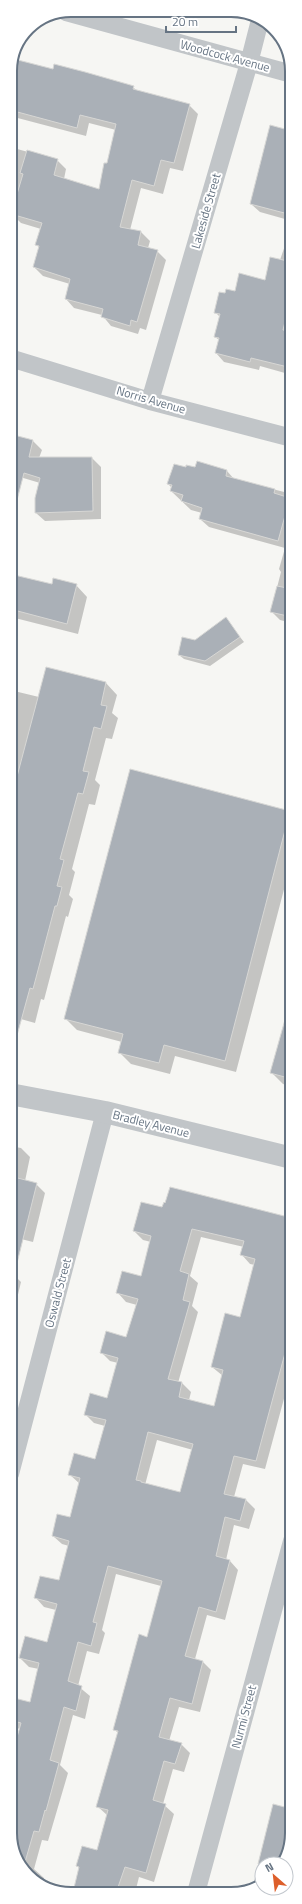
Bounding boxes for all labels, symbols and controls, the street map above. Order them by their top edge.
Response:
scale bar [166,8,236,34]
text: 20 m [172,12,198,31]
street label: Woodcock Avenue [178,34,272,77]
street label: Lakeside Street [186,170,226,251]
street label: Norris Avenue [114,381,188,418]
street label: Bradley Avenue [111,1105,192,1142]
street label: Oswald Street [39,1255,76,1330]
street label: Nurmi Street [226,1682,261,1751]
north arrow [254,1856,294,1896]
text: N [262,1858,276,1876]

